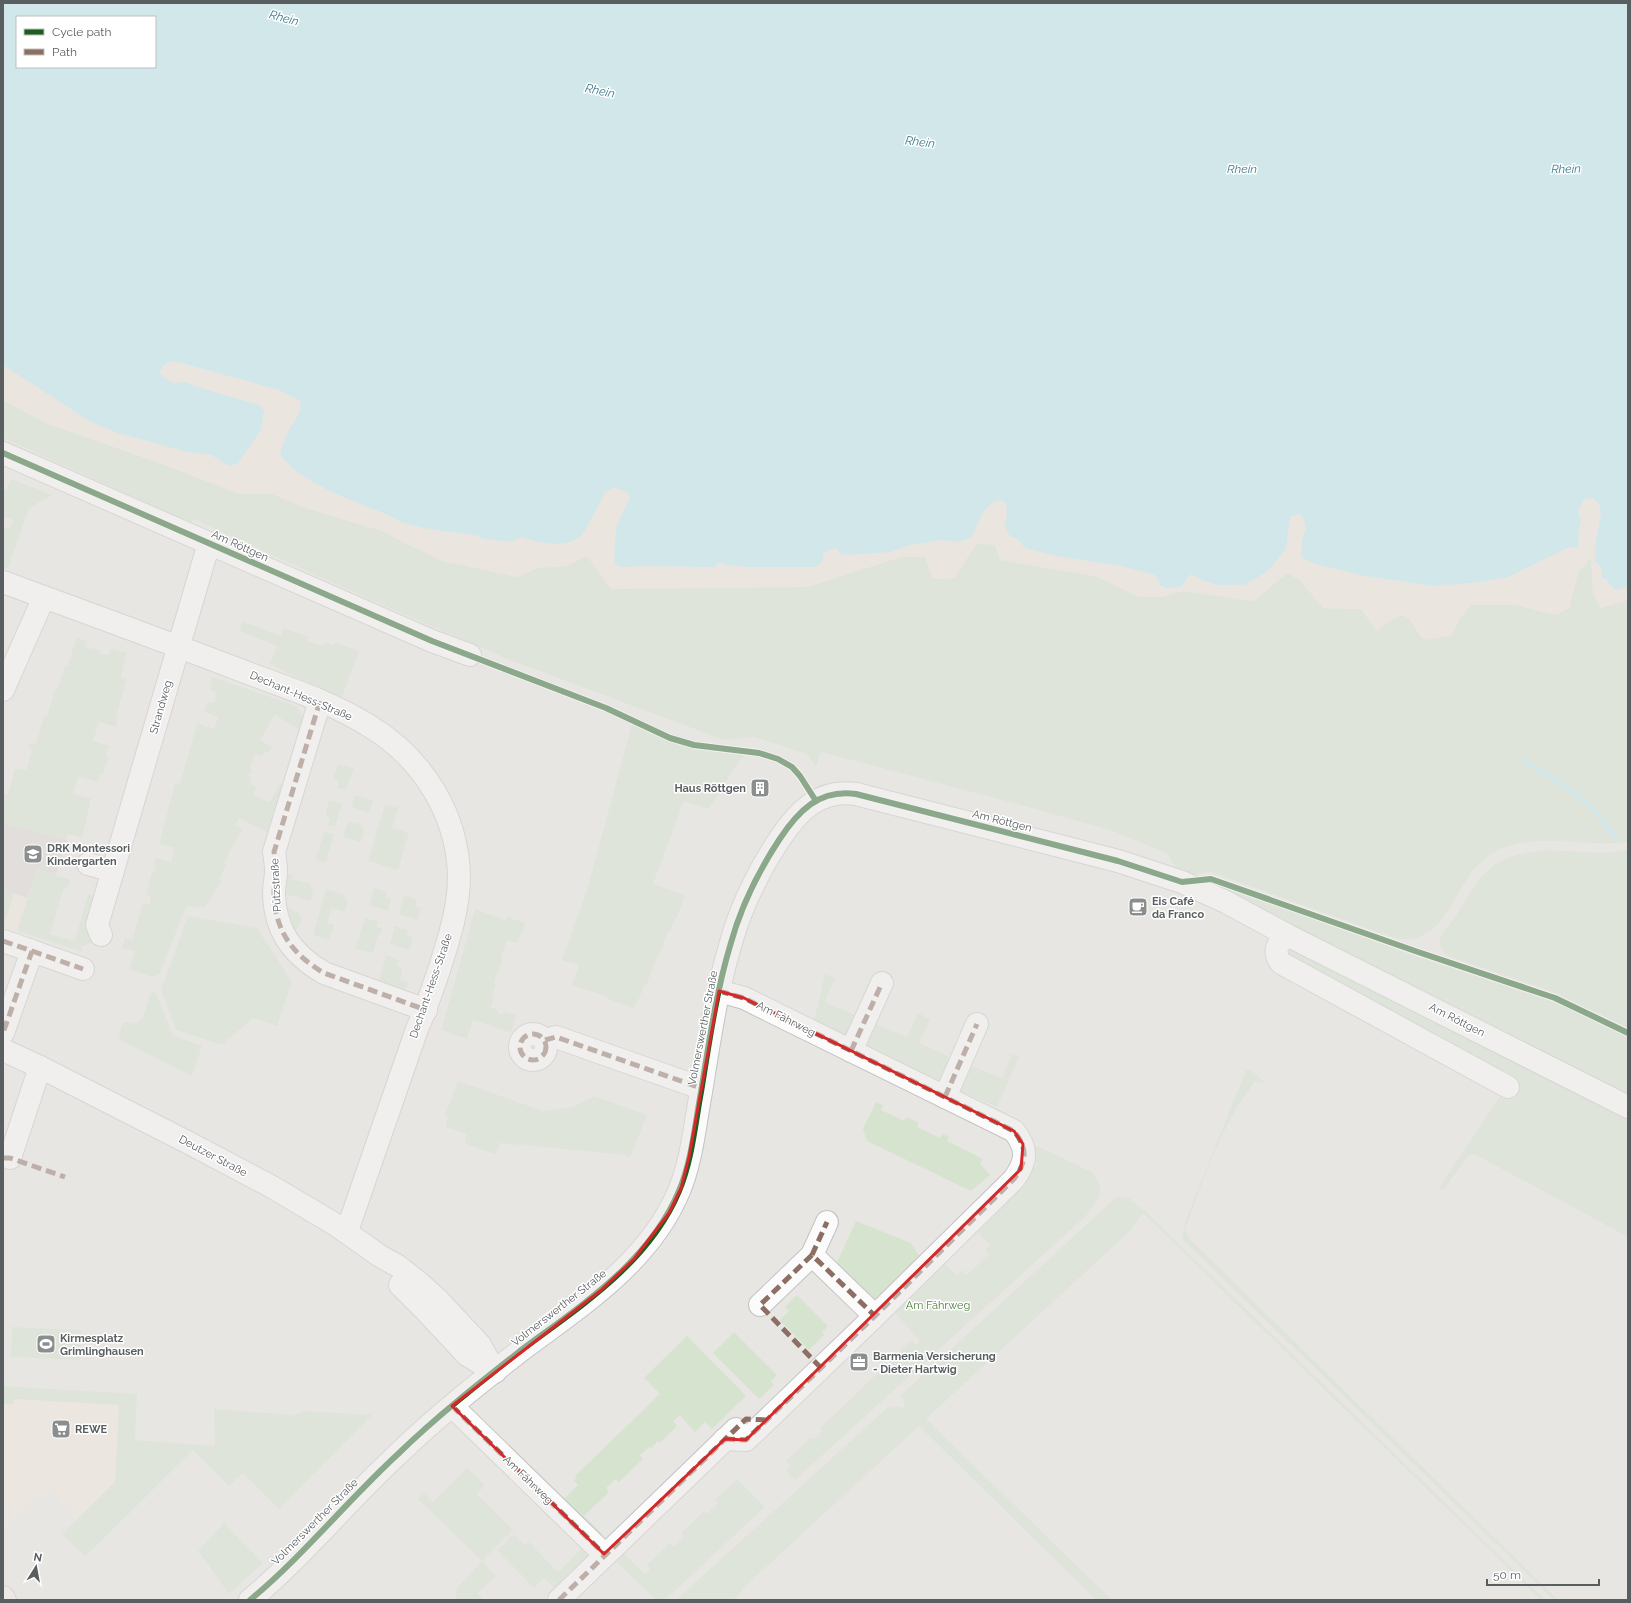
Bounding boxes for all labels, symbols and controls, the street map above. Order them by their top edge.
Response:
water label: Rhein [268,7,301,29]
legend [16,16,156,68]
text: Cycle path [52,25,111,39]
text: Path [52,45,77,59]
water label: Rhein [584,81,616,101]
water label: Rhein [904,133,936,151]
water label: Rhein [1227,162,1257,176]
water label: Rhein [1551,162,1581,176]
street label: Am Röttgen [210,528,270,564]
street label: Dechant-Hess-Straße [248,669,355,724]
street label: Strandweg [147,679,175,735]
building icon: Haus Röttgen [749,777,771,799]
place label: Haus Röttgen [674,782,746,795]
street label: Am Röttgen [971,807,1033,835]
place label: DRK Montessori Kindergarten [47,842,130,868]
school or university icon: DRK Montessori Kindergarten [22,843,44,865]
street label: Pützstraße [268,857,284,912]
place label: Eis Café da Franco [1152,895,1204,921]
cafe icon: Eis Café da Franco [1127,896,1149,918]
street label: Dechant-Hess-Straße [407,931,455,1040]
street label: Volmerswerther Straße [686,969,721,1086]
street label: Am Fährweg [754,999,818,1039]
street label: Am Röttgen [1427,1000,1487,1040]
street label: Deutzer Straße [177,1133,250,1180]
street label: Volmerswerther Straße [509,1267,609,1349]
park label: Am Fährweg [906,1299,970,1312]
place label: Kirmesplatz Grimlinghausen [60,1332,144,1358]
sports icon: Kirmesplatz Grimlinghausen [35,1333,57,1355]
place label: Barmenia Versicherung - Dieter Hartwig [873,1350,996,1376]
office icon: Barmenia Versicherung - Dieter Hartwig [848,1351,870,1373]
supermarket icon: REWE [50,1418,72,1440]
place label: REWE [75,1423,108,1436]
street label: Am Fährweg [500,1453,556,1507]
street label: Volmerswerther Straße [269,1476,361,1568]
north arrow [16,1547,56,1587]
text: N [32,1550,43,1565]
scale bar [1487,1561,1599,1587]
text: 50 m [1493,1568,1521,1582]

